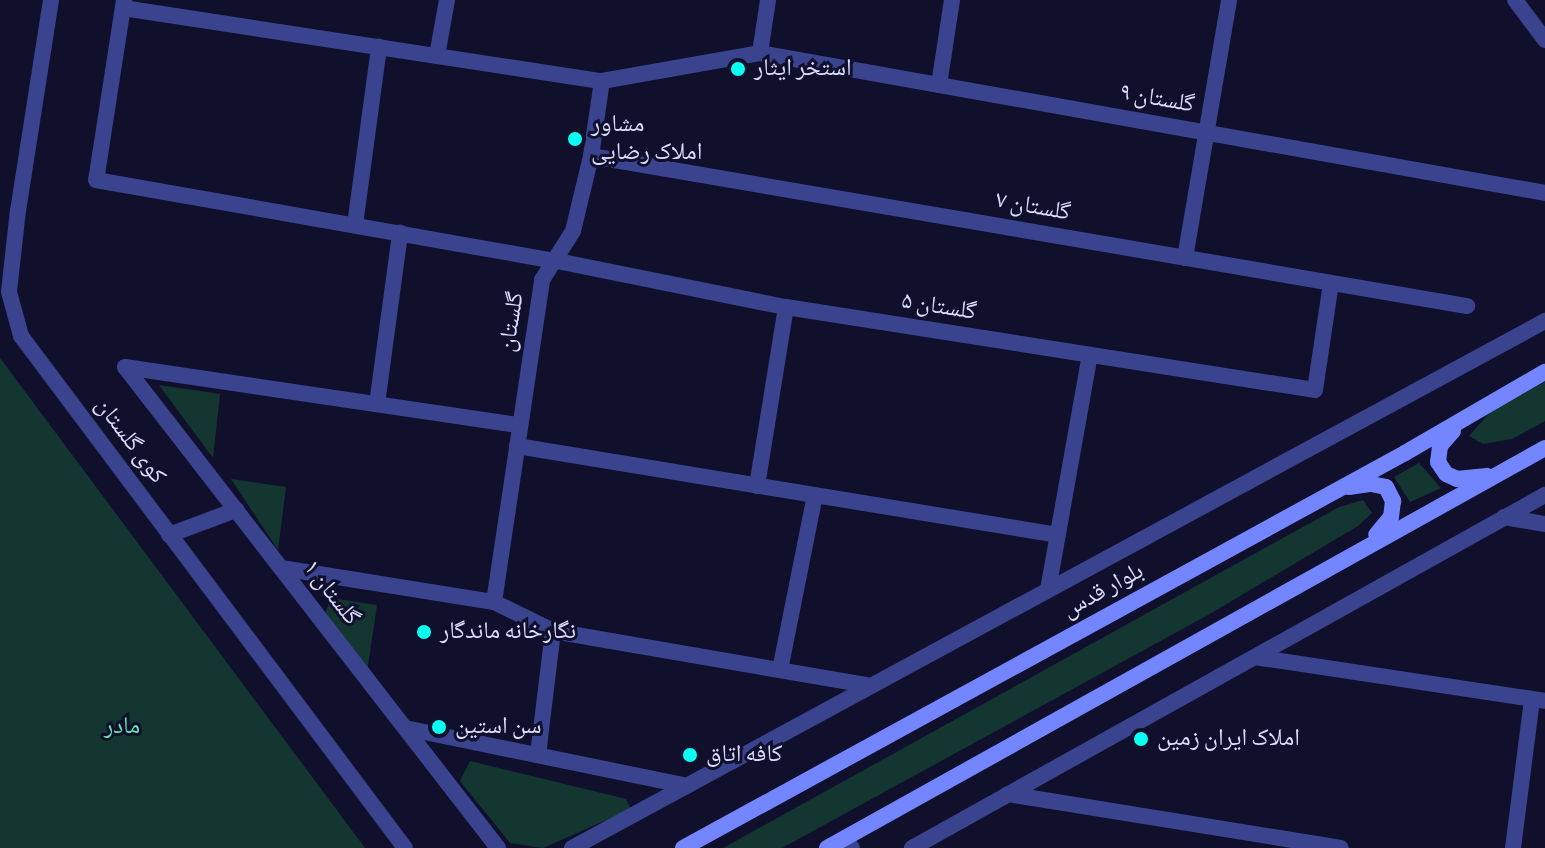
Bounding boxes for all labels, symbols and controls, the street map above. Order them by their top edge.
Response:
place label: استخر ایثار [754,55,852,83]
marker: استخر ایثار [729,60,747,78]
street label: گلستان ۹ [1117,78,1197,120]
place label: مشاور املاک رضایی [591,111,703,167]
marker: مشاور املاک رضایی [566,130,584,148]
street label: گلستان ۷ [993,186,1073,228]
street label: گلستان ۵ [900,287,978,327]
street label: گلستان [493,290,531,354]
street label: کوی گلستان [88,392,172,490]
street label: گلستان ۱ [296,554,366,632]
street label: بلوار قدس [1057,557,1149,625]
place label: نگارخانه ماندگار [440,618,576,646]
marker: نگارخانه ماندگار [415,623,433,641]
park label: مادر [104,713,140,741]
place label: سن استین [455,713,542,741]
marker: سن استین [430,718,448,736]
place label: املاک ایران زمین [1157,725,1300,753]
marker: املاک ایران زمین [1132,730,1150,748]
place label: کافه اتاق [706,741,782,769]
marker: کافه اتاق [681,746,699,764]

